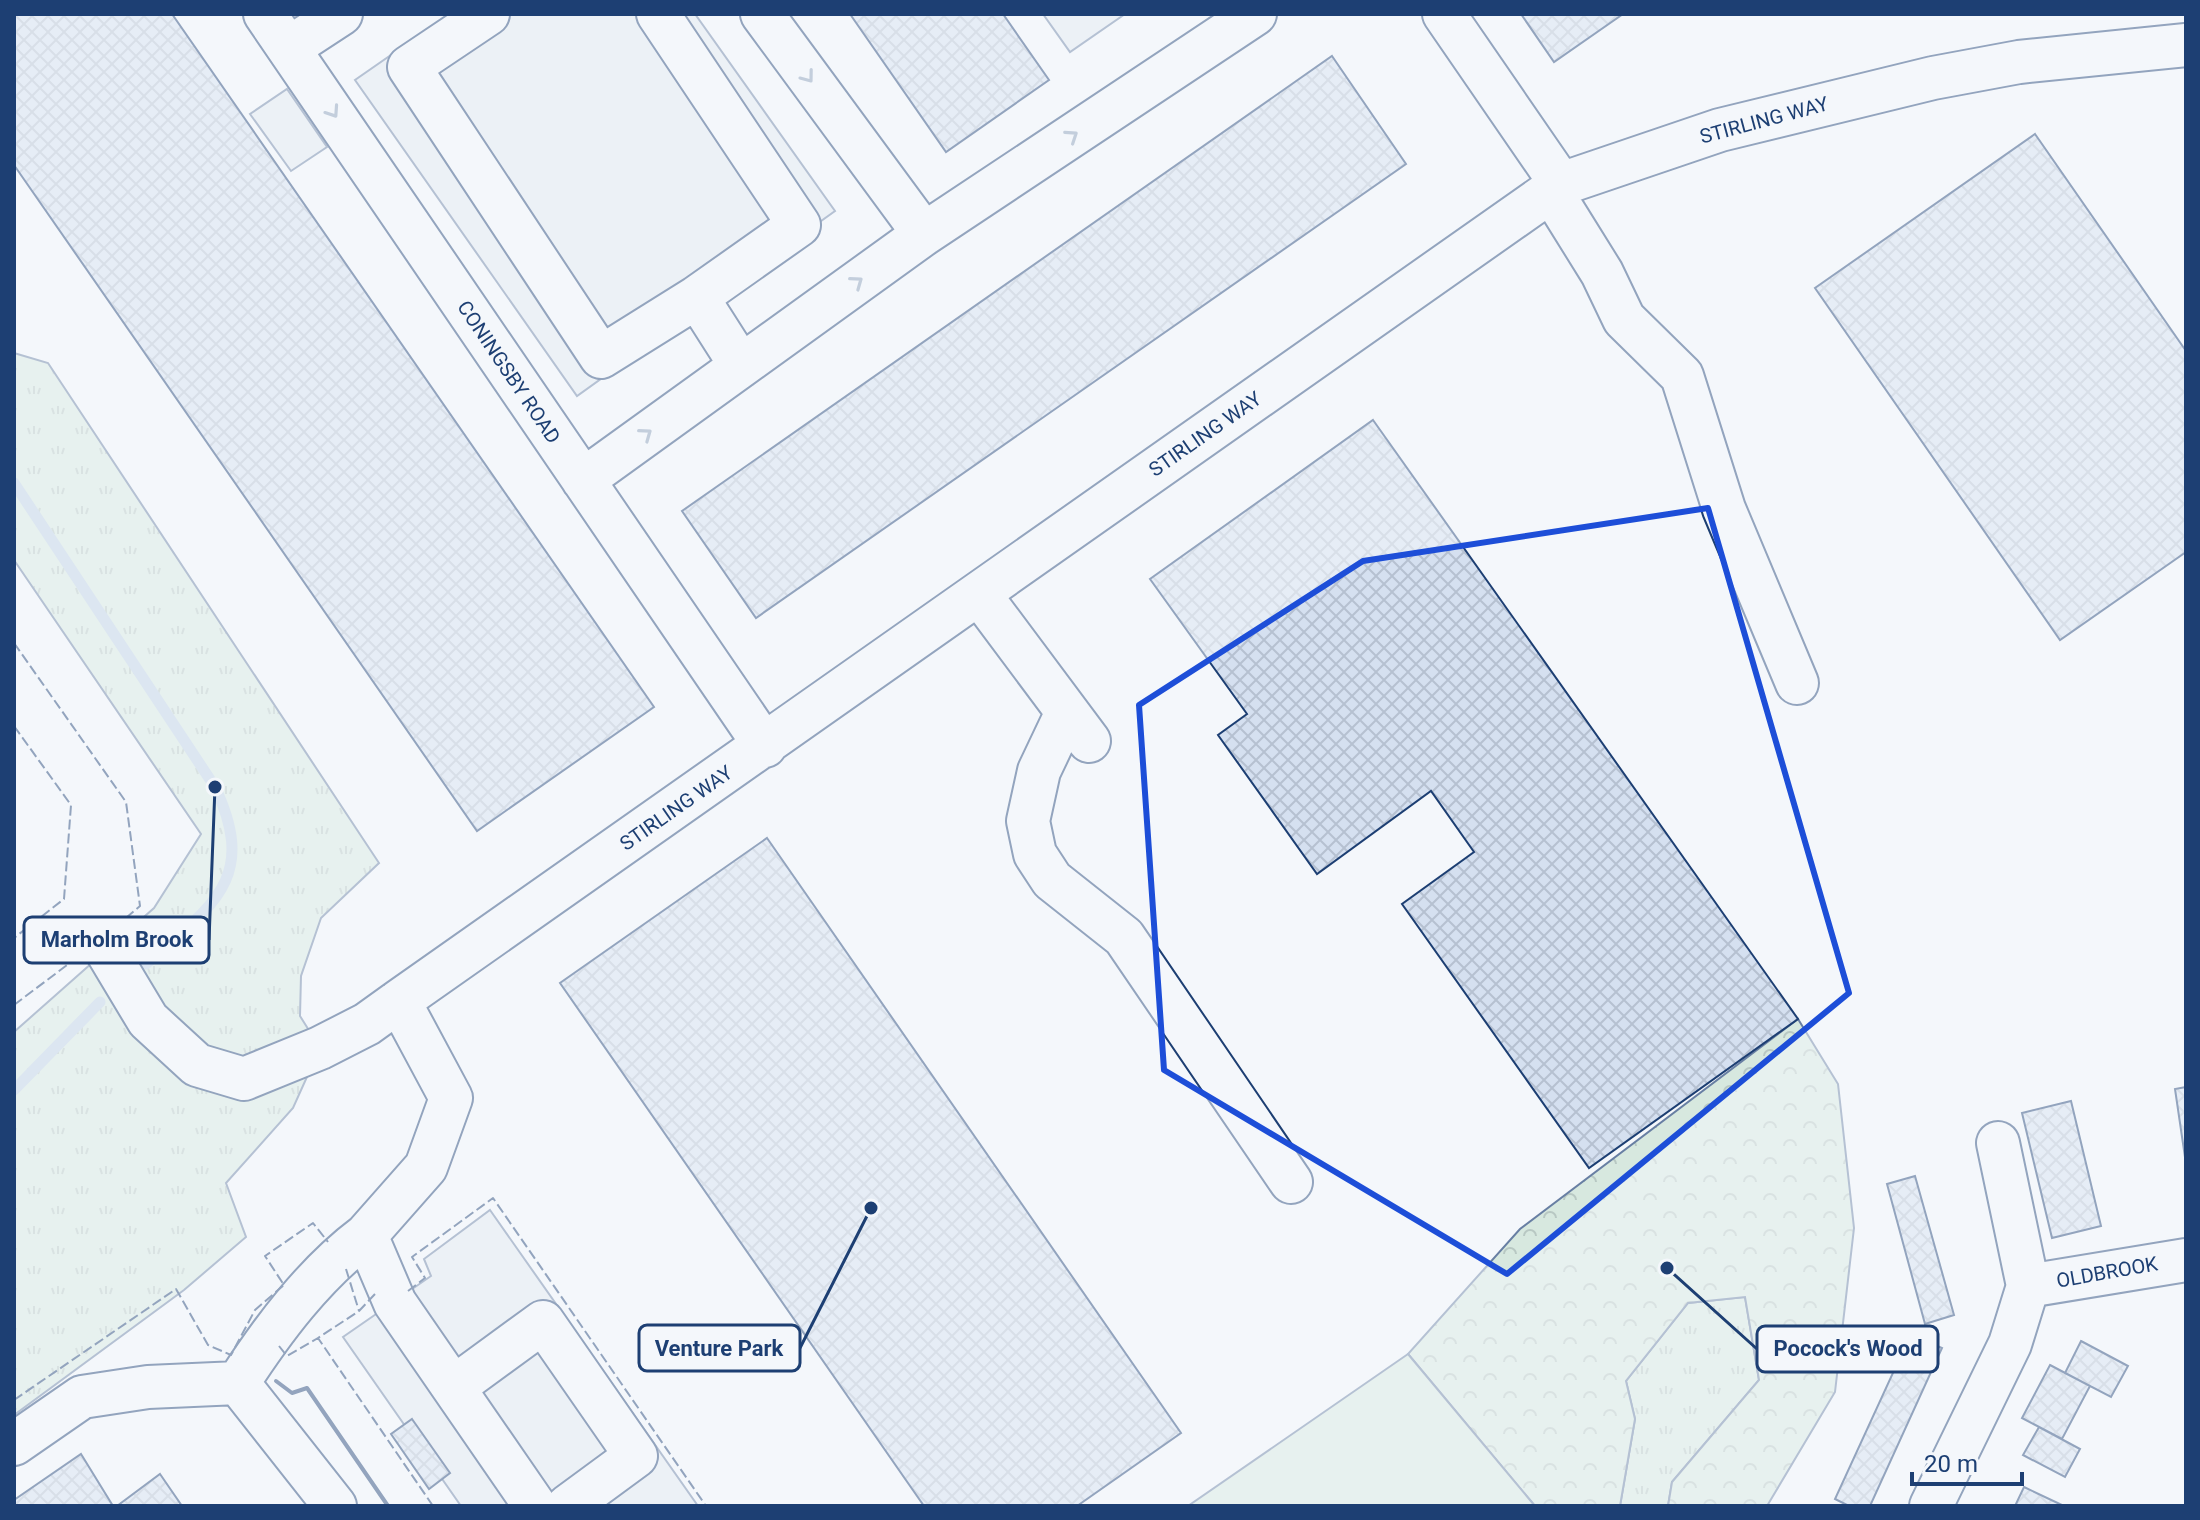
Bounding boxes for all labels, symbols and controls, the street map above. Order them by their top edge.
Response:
one-way arrow [798,68,812,83]
street label: STIRLING WAY [1697,91,1831,149]
one-way arrow [323,104,338,118]
one-way arrow [1063,130,1078,145]
one-way arrow [848,277,863,292]
street label: CONINGSBY ROAD [452,296,566,448]
street label: STIRLING WAY [1144,386,1266,482]
one-way arrow [638,429,652,444]
street label: STIRLING WAY [615,760,737,856]
callout: Marholm Brook [24,917,209,963]
text: Marholm Brook [41,927,194,952]
street label: OLDBROOK [2054,1251,2160,1293]
callout: Venture Park [639,1325,800,1371]
callout: Pocock's Wood [1757,1326,1938,1372]
text: Venture Park [655,1336,784,1361]
text: Pocock's Wood [1773,1336,1923,1361]
scale bar [1912,1436,2022,1486]
text: 20 m [1924,1450,1978,1478]

